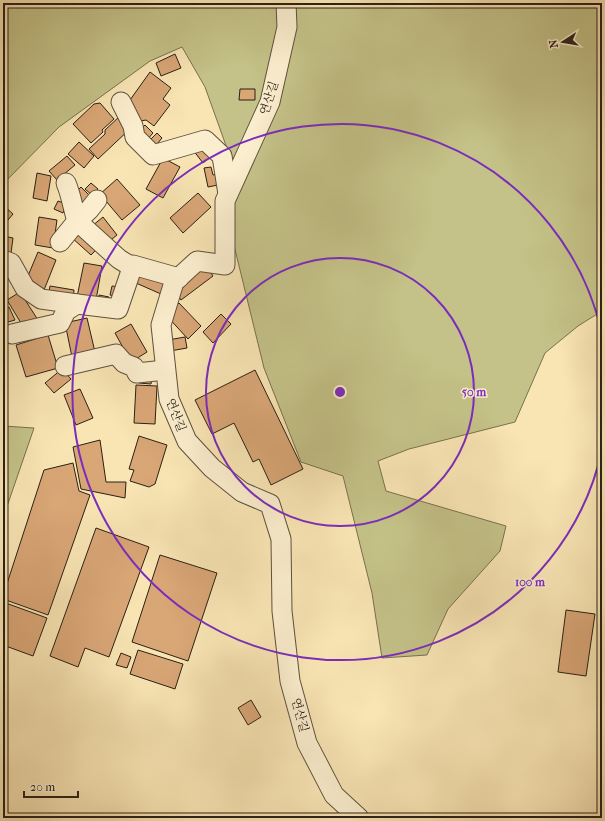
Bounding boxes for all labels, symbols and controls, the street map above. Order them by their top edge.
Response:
north arrow [543,22,583,62]
text: N [546,38,561,49]
street label: 연산길 [257,79,281,117]
centre of rings [333,385,347,399]
text: 50 m [462,385,487,399]
street label: 연산길 [163,396,189,434]
text: 100 m [515,575,546,589]
street label: 연산길 [289,696,311,734]
scale bar [24,773,78,799]
text: 20 m [30,780,55,794]

